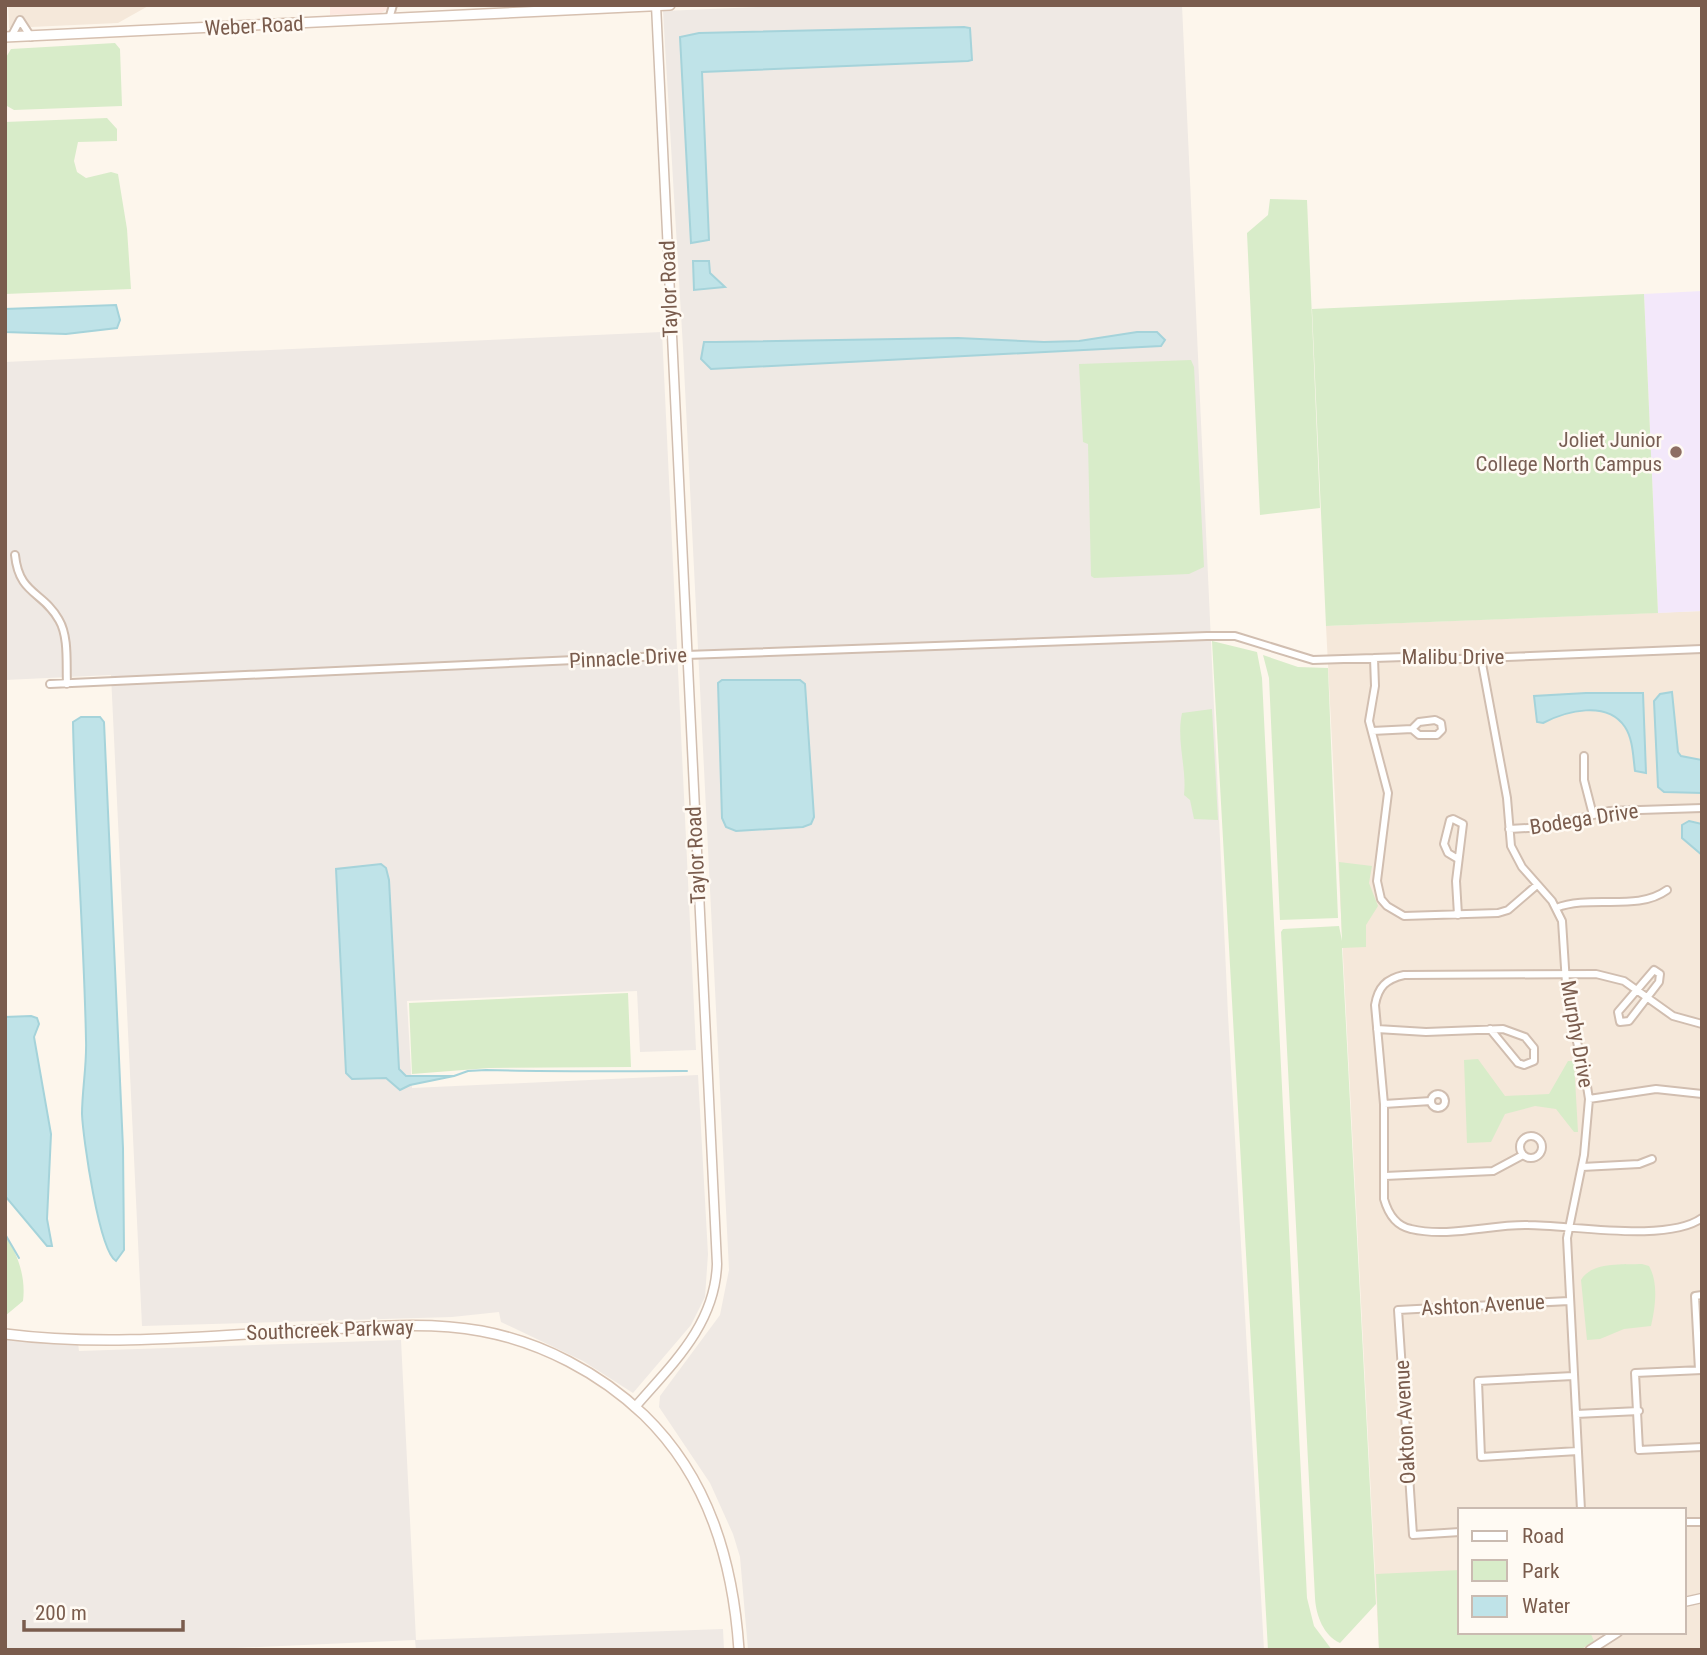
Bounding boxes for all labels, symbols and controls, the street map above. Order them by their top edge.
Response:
street label: Weber Road [204,11,304,41]
street label: Taylor Road [655,240,683,338]
place label: Joliet Junior College North Campus [1476,428,1662,476]
marker: Joliet Junior College North Campus [1668,444,1684,460]
street label: Pinnacle Drive [568,643,688,673]
street label: Malibu Drive [1402,645,1505,669]
street label: Bodega Drive [1528,799,1640,839]
street label: Taylor Road [681,806,711,904]
street label: Murphy Drive [1556,979,1598,1090]
street label: Ashton Avenue [1421,1290,1546,1320]
street label: Southcreek Parkway [246,1315,414,1345]
street label: Oakton Avenue [1390,1359,1420,1485]
legend [1458,1508,1686,1634]
text: Road [1522,1524,1564,1548]
text: Park [1522,1559,1560,1583]
scale bar [24,1588,184,1632]
text: Water [1522,1594,1570,1618]
text: 200 m [35,1601,87,1625]

